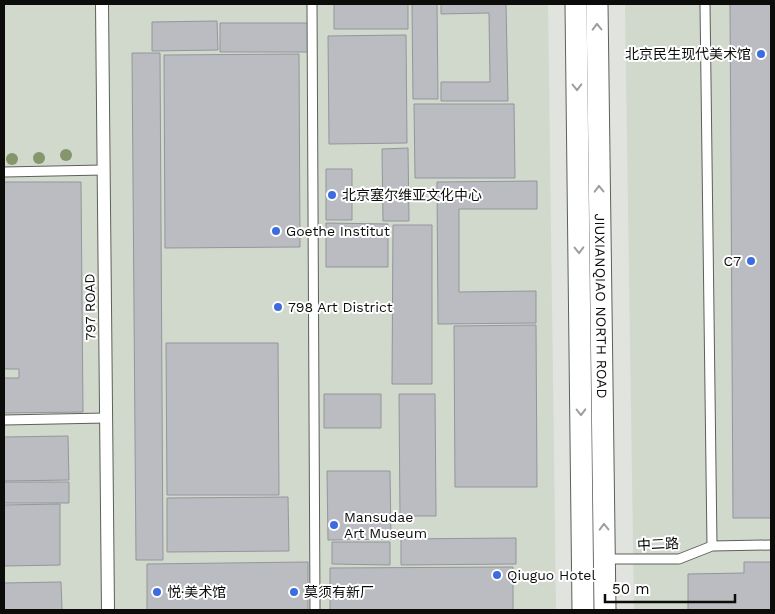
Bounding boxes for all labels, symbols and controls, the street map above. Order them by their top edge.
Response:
one-way arrow [592,22,602,30]
place label: 北京民生现代美术馆 [625,46,751,62]
marker: 北京民生现代美术馆 [755,48,767,60]
one-way arrow [572,84,582,92]
one-way arrow [594,185,604,192]
place label: 北京塞尔维亚文化中心 [342,187,482,203]
marker: 北京塞尔维亚文化中心 [326,189,338,201]
street label: JIUXIANQIAO NORTH ROAD [592,213,610,399]
place label: Goethe Institut [286,223,390,239]
marker: Goethe Institut [270,225,282,237]
one-way arrow [574,246,584,254]
place label: C7 [724,253,741,269]
marker: C7 [745,255,757,267]
street label: 797 ROAD [81,273,99,341]
place label: 798 Art District [288,299,393,315]
marker: 798 Art District [272,301,284,313]
one-way arrow [576,409,586,417]
place label: Mansudae Art Museum [344,509,427,541]
marker: Mansudae Art Museum [328,519,340,531]
one-way arrow [598,522,609,530]
street label: 中二路 [637,535,679,553]
place label: Qiuguo Hotel [507,567,596,583]
marker: Qiuguo Hotel [491,569,503,581]
scale bar [605,572,735,604]
text: 50 m [612,580,649,598]
place label: 悦·美术馆 [167,584,226,600]
place label: 莫须有新厂 [304,584,374,600]
marker: 悦·美术馆 [151,586,163,598]
marker: 莫须有新厂 [288,586,300,598]

